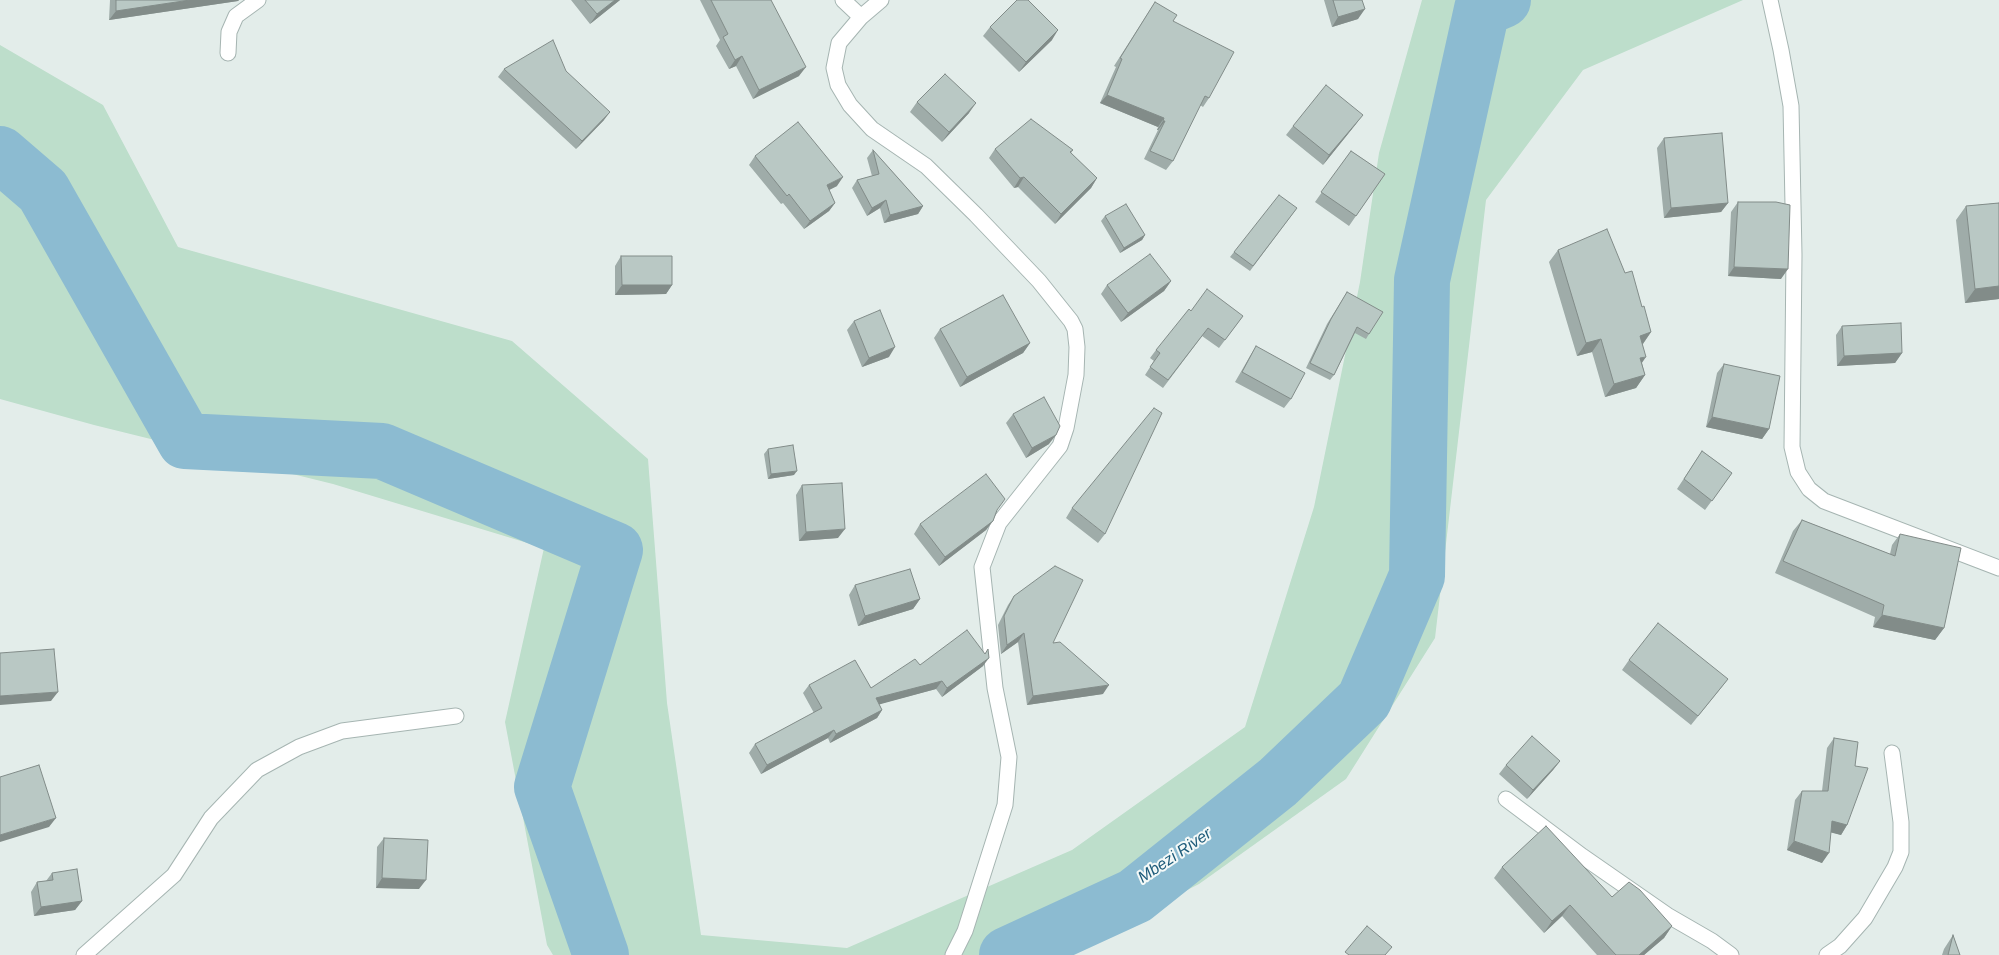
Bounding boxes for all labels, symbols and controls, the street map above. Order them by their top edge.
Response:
water label: Mbezi River [1135,824,1215,888]

